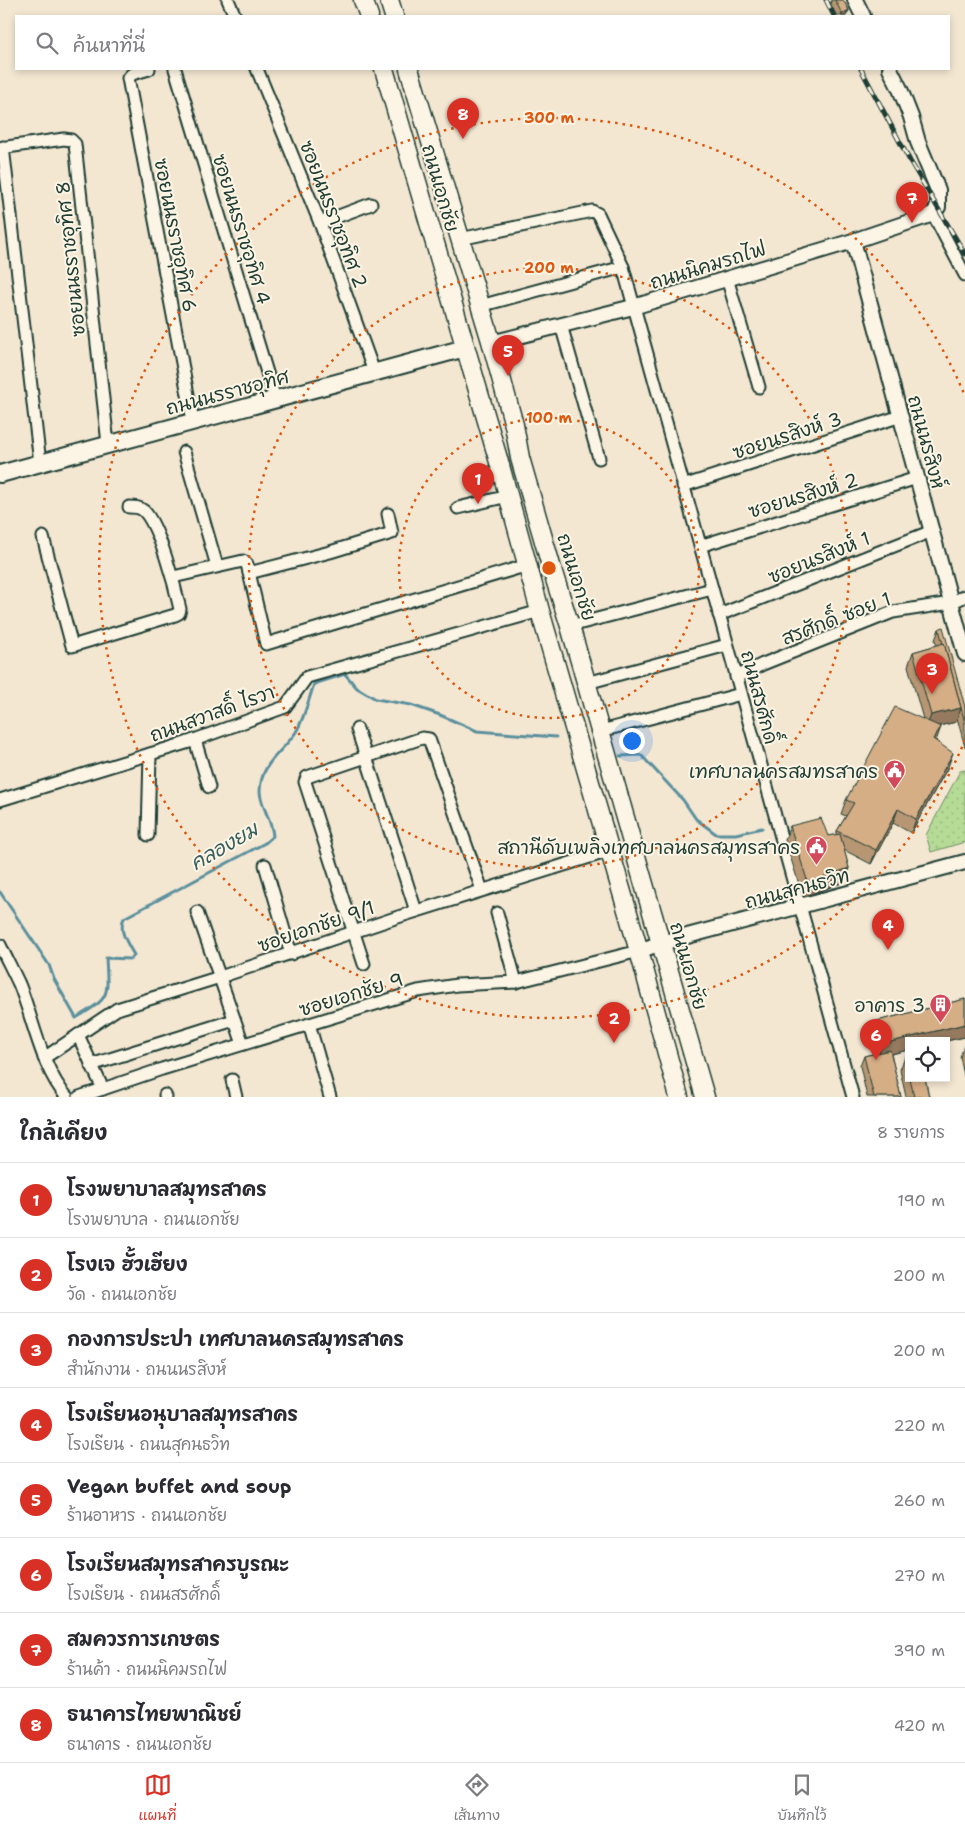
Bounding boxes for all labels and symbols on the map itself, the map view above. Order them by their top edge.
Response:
pin: 8 [447,98,479,139]
text: 300 m [524,108,574,128]
street label: ซอยนนรราชอุทิศ 2 [292,137,373,292]
street label: ถนนเอกชัย [416,141,465,235]
street label: ซอยนนรราชอุทิศ 4 [205,151,276,308]
street label: ซอยนนรราชอุทิศ 6 [146,156,203,314]
street label: ซอยนนรราชอุทิศ 8 [50,180,93,338]
pin: 7 [896,182,928,223]
street label: ถนนนิคมรถไฟ [647,236,769,295]
text: 200 m [524,258,574,278]
pin: 5 [492,335,524,376]
street label: ถนนนรราชอุทิศ [163,364,294,423]
street label: ถนนนรสิงห์ [902,392,951,492]
street label: ซอยนรสิงห์ 3 [729,406,845,465]
text: 100 m [526,408,572,428]
pin: 1 [462,463,494,504]
street label: ซอยนรสิงห์ 2 [745,467,861,524]
street label: ซอยนรสิงห์ 1 [764,526,874,589]
street label: ถนนเอกชัย [551,530,602,624]
centre of rings [540,559,558,577]
street label: สรศักดิ์ ซอย 1 [776,582,894,651]
street label: ถนนสรศักดิ์ [735,646,788,747]
pin: 3 [916,653,948,694]
street label: ถนนสวาสดิ์ ไรวา [145,675,278,748]
your location [619,728,645,754]
place label: เทศบาลนครสมทรสาคร [689,759,878,784]
public building icon: เทศบาลนครสมทรสาคร [882,759,906,790]
water label: คลองยม [185,815,264,876]
place label: สถานีดับเพลิงเทศบาลนครสมุทรสาคร [497,835,800,862]
public building icon: สถานีดับเพลิงเทศบาลนครสมุทรสาคร [804,835,828,866]
street label: ถนนสุคนธวิท [742,862,853,916]
street label: ซอยเอกชัย 9/1 [254,895,378,958]
pin: 4 [872,909,904,950]
street label: ถนนเอกชัย [664,919,713,1013]
street label: ซอยเอกชัย 9 [296,967,406,1022]
place label: อาคาร 3 [855,993,925,1018]
building icon: อาคาร 3 [929,993,953,1024]
pin: 2 [598,1002,630,1043]
pin: 6 [860,1019,892,1060]

